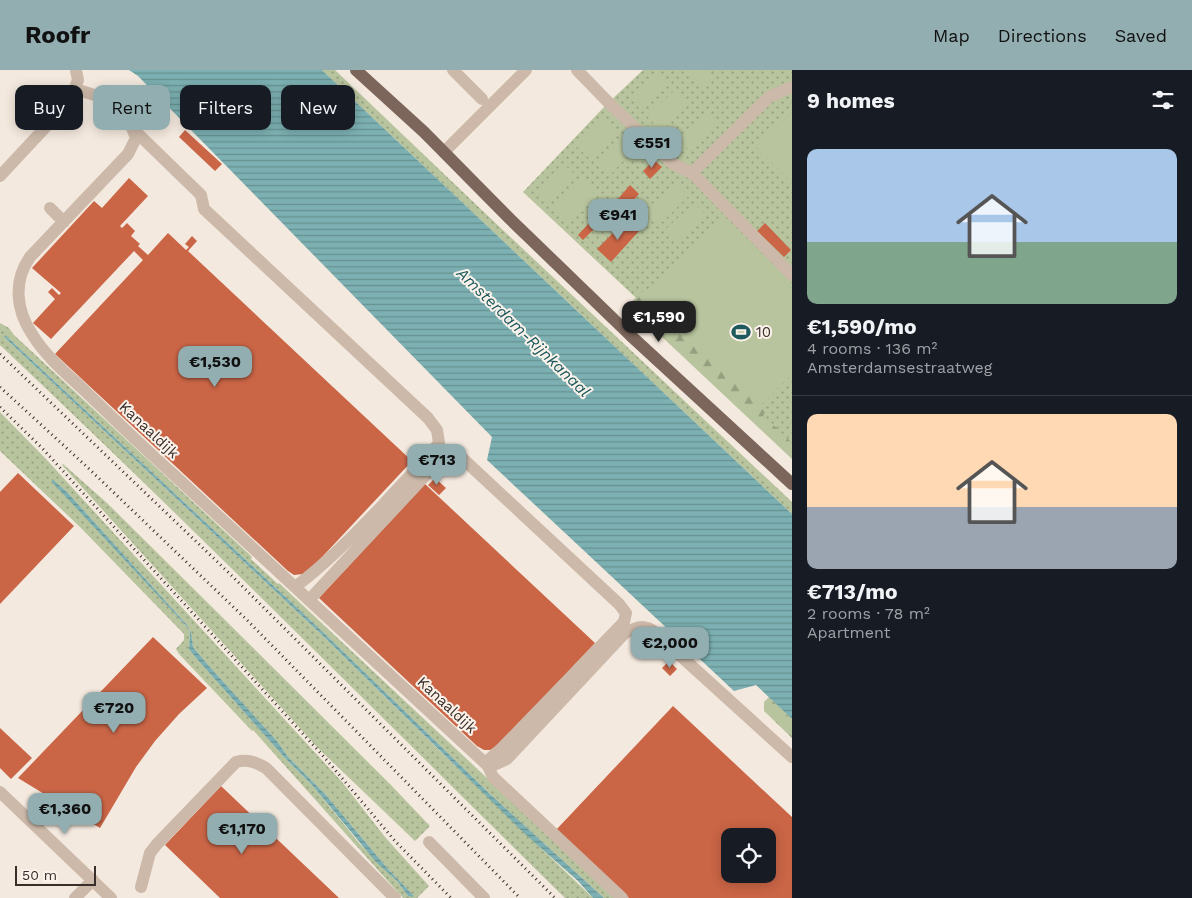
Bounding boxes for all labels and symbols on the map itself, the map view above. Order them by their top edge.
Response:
pin: €551 [622,126,682,169]
pin: €941 [588,198,648,241]
water label: Amsterdam-Rijnkanaal [452,263,594,401]
pin: €1,590 [618,300,700,343]
sports icon: 10 [730,321,752,343]
place label: 10 [756,323,771,341]
pin: €1,530 [174,346,256,388]
street label: Kanaaldijk [115,398,183,462]
pin: €713 [407,444,467,486]
pin: €2,000 [629,626,711,669]
street label: Kanaaldijk [413,673,481,737]
pin: €720 [84,692,144,734]
pin: €1,360 [24,792,106,835]
pin: €1,170 [201,812,283,855]
scale bar [15,863,96,886]

